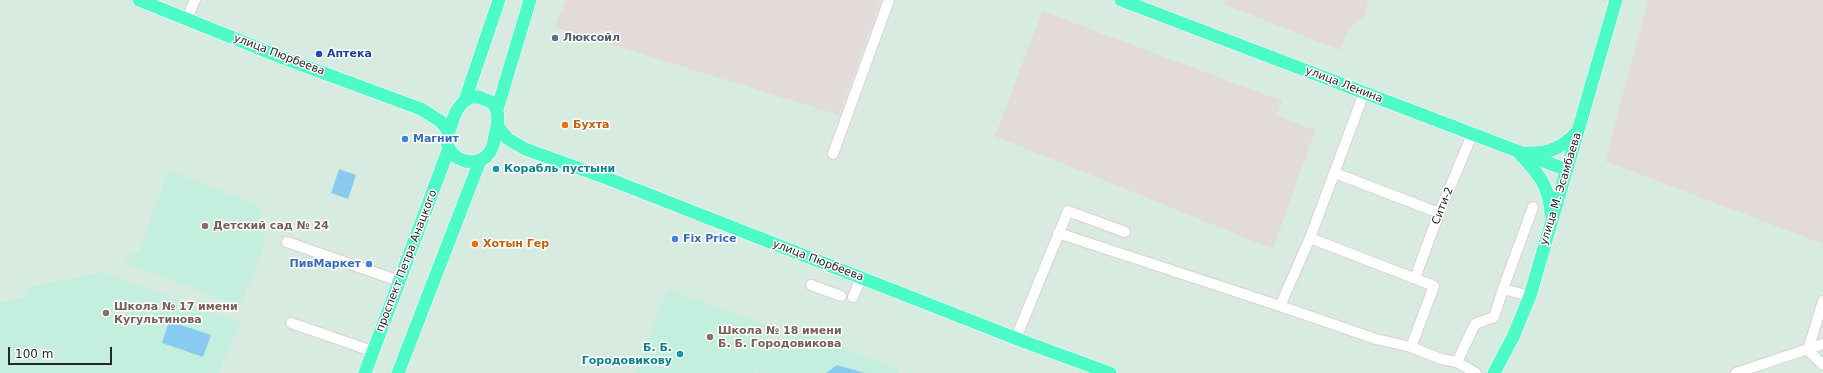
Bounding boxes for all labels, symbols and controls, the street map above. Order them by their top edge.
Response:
place label: Люксойл [563,31,620,45]
street label: улица Пюрбеева [232,32,326,78]
marker: Люксойл [550,33,560,43]
place label: Аптека [327,47,372,61]
marker: Аптека [314,49,324,59]
street label: улица Ленина [1303,64,1385,106]
place label: Бухта [573,118,609,132]
marker: Бухта [560,120,570,130]
street label: улица М. Эсамбаева [1538,131,1584,247]
place label: Магнит [413,132,459,146]
marker: Магнит [400,134,410,144]
place label: Корабль пустыни [504,162,615,176]
marker: Корабль пустыни [491,164,501,174]
street label: Сити-2 [1430,185,1456,227]
street label: проспект Петра Анацкого [374,188,440,334]
place label: Детский сад № 24 [213,219,329,233]
marker: Детский сад № 24 [200,221,210,231]
place label: Fix Price [683,232,736,246]
marker: Fix Price [670,234,680,244]
place label: Хотын Гер [483,237,549,251]
street label: улица Пюрбеева [771,238,865,284]
marker: Хотын Гер [470,239,480,249]
place label: ПивМаркет [290,257,361,271]
marker: ПивМаркет [364,259,374,269]
place label: Школа № 17 имени Кугультинова [114,300,238,326]
marker: Школа № 17 имени Кугультинова [101,308,111,318]
place label: Школа № 18 имени Б. Б. Городовикова [718,324,842,350]
marker: Школа № 18 имени Б. Б. Городовикова [705,332,715,342]
scale bar [10,339,114,365]
place label: Б. Б. Городовикову [582,341,672,367]
text: 100 m [15,347,53,361]
marker: Б. Б. Городовикову [675,349,685,359]

